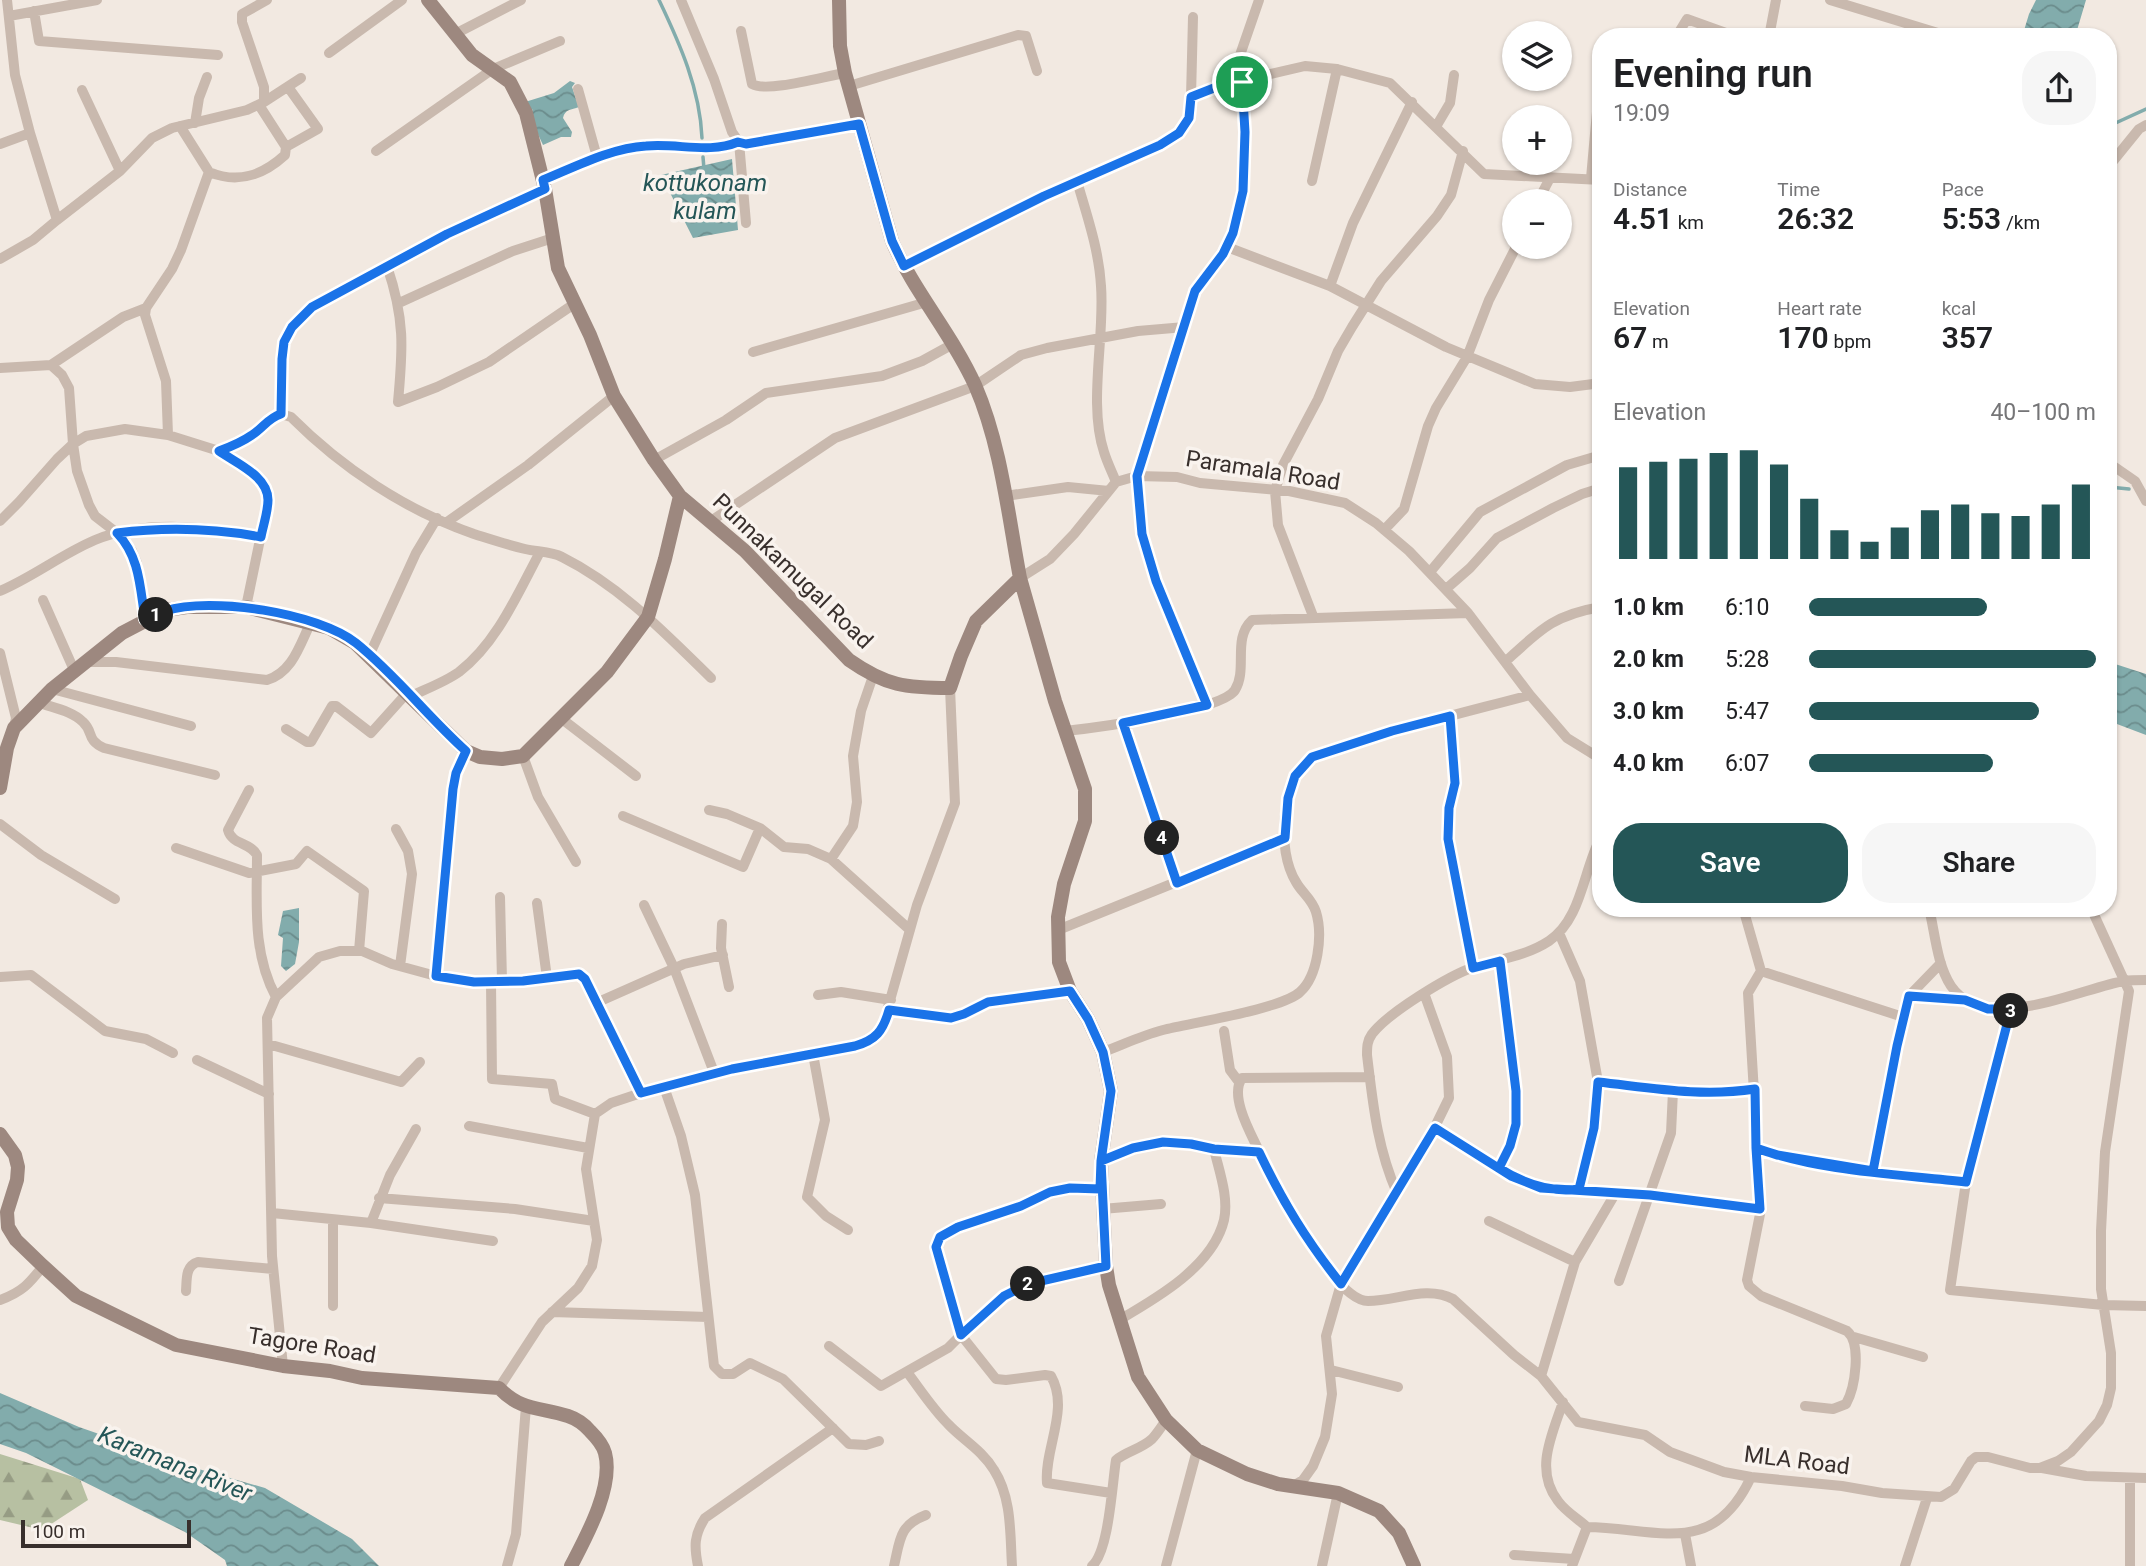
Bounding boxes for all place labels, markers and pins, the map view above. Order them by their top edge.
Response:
pin [1212,52,1272,112]
pin: 1 [138,598,174,632]
pin: 4 [1144,820,1180,856]
pin: 3 [1994,993,2028,1028]
pin: 2 [1010,1266,1046,1302]

